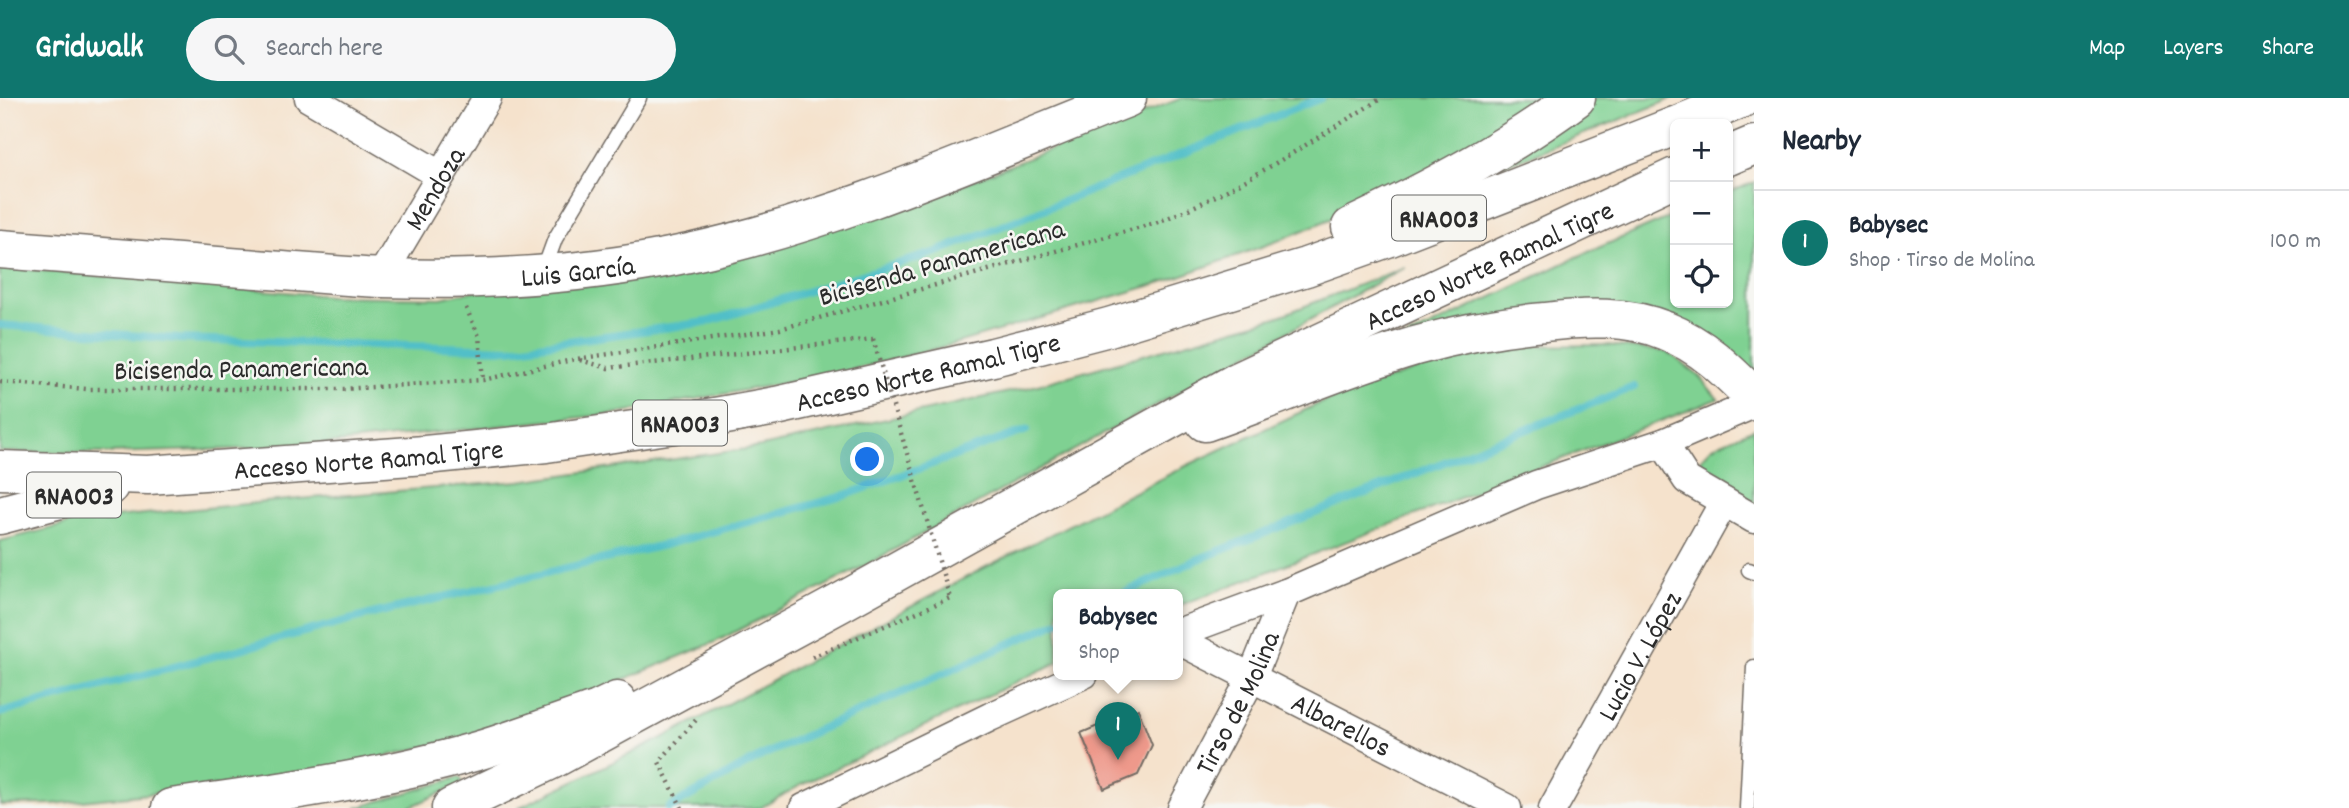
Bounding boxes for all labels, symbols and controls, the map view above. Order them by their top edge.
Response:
search box [186,18,676,81]
text: Gridwalk [35,26,144,73]
icon: search [210,30,248,68]
text: Search here [266,31,383,68]
text: Map [2089,32,2125,66]
text: Layers [2163,32,2224,66]
text: Share [2262,32,2314,66]
map controls [1670,119,1733,308]
button: + [1670,119,1733,182]
text: Nearby [1782,122,1860,165]
street label: Mendoza [397,140,479,240]
button: − [1670,182,1733,245]
street label: Acceso Norte Ramal Tigre [1360,193,1622,344]
road number: RNA003 [1392,195,1486,240]
text: Babysec [1849,208,1928,245]
street label: Bicisenda Panamericana [815,211,1071,320]
text: 1 [1802,226,1808,259]
text: 100 m [2270,226,2321,259]
button: locate [1670,245,1733,308]
text: Shop · Tirso de Molina [1849,245,2034,278]
street label: Luis García [520,249,639,301]
street label: Acceso Norte Ramal Tigre [793,325,1065,426]
street label: Bicisenda Panamericana [114,350,369,394]
road number: RNA003 [633,400,727,446]
street label: Acceso Norte Ramal Tigre [233,432,505,494]
your location [850,442,884,476]
road number: RNA003 [27,472,121,518]
street label: Lucio V. López [1590,585,1695,730]
popup [1053,589,1183,680]
text: Babysec [1078,600,1158,637]
street label: Tirso de Molina [1188,626,1294,784]
text: Shop [1078,637,1120,670]
street label: Albarellos [1283,686,1397,770]
pin: 1 [1095,702,1141,760]

